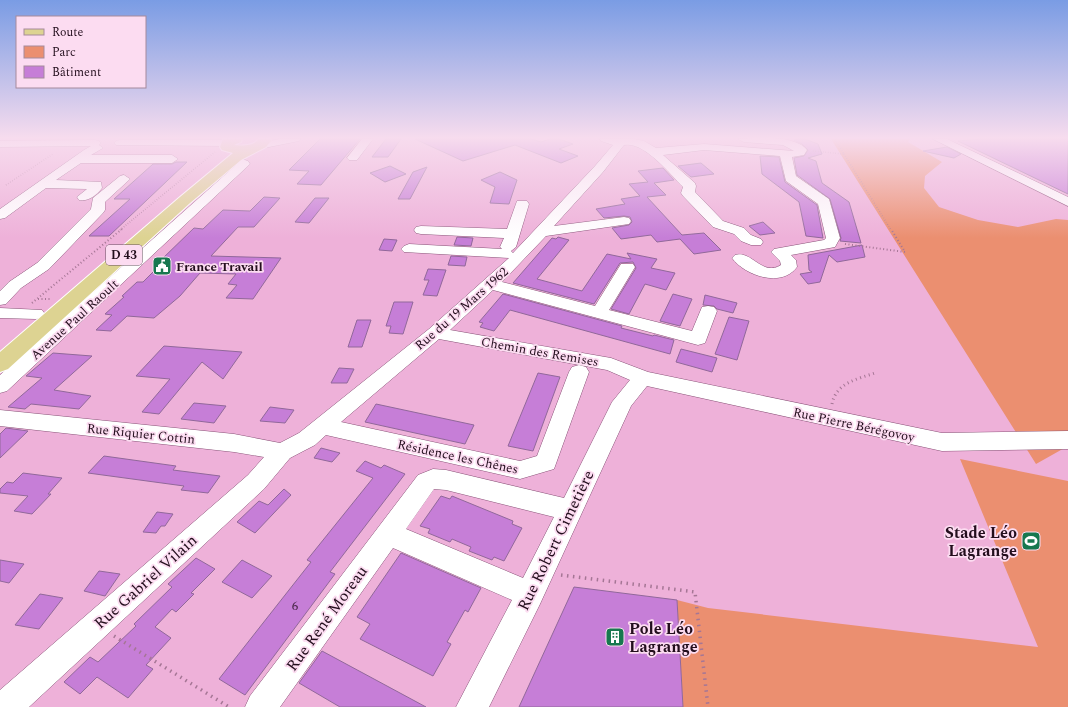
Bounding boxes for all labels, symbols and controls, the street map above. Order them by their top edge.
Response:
legend [16,16,146,88]
text: Route [52,23,83,42]
text: Parc [52,43,76,62]
text: Bâtiment [52,63,101,82]
road number: D 43 [106,245,142,265]
public building icon: France Travail [151,255,173,277]
place label: France Travail [176,257,263,277]
street label: Rue du 19 Mars 1962 [410,262,513,355]
street label: Avenue Paul Raoult [26,274,124,365]
street label: Chemin des Remises [479,332,600,372]
street label: Rue Pierre Bérégovoy [791,402,917,448]
street label: Rue Riquier Cottin [86,418,196,450]
street label: Résidence les Chênes [395,434,520,480]
street label: Rue Robert Cimetière [511,466,600,615]
place label: Stade Léo Lagrange [945,521,1017,563]
street label: Rue Gabriel Vilain [89,529,203,635]
sports icon: Stade Léo Lagrange [1020,530,1042,552]
street label: Rue René Moreau [280,561,373,676]
house number: 6 [292,596,299,616]
place label: Pole Léo Lagrange [629,617,698,659]
building icon: Pole Léo Lagrange [604,626,626,648]

